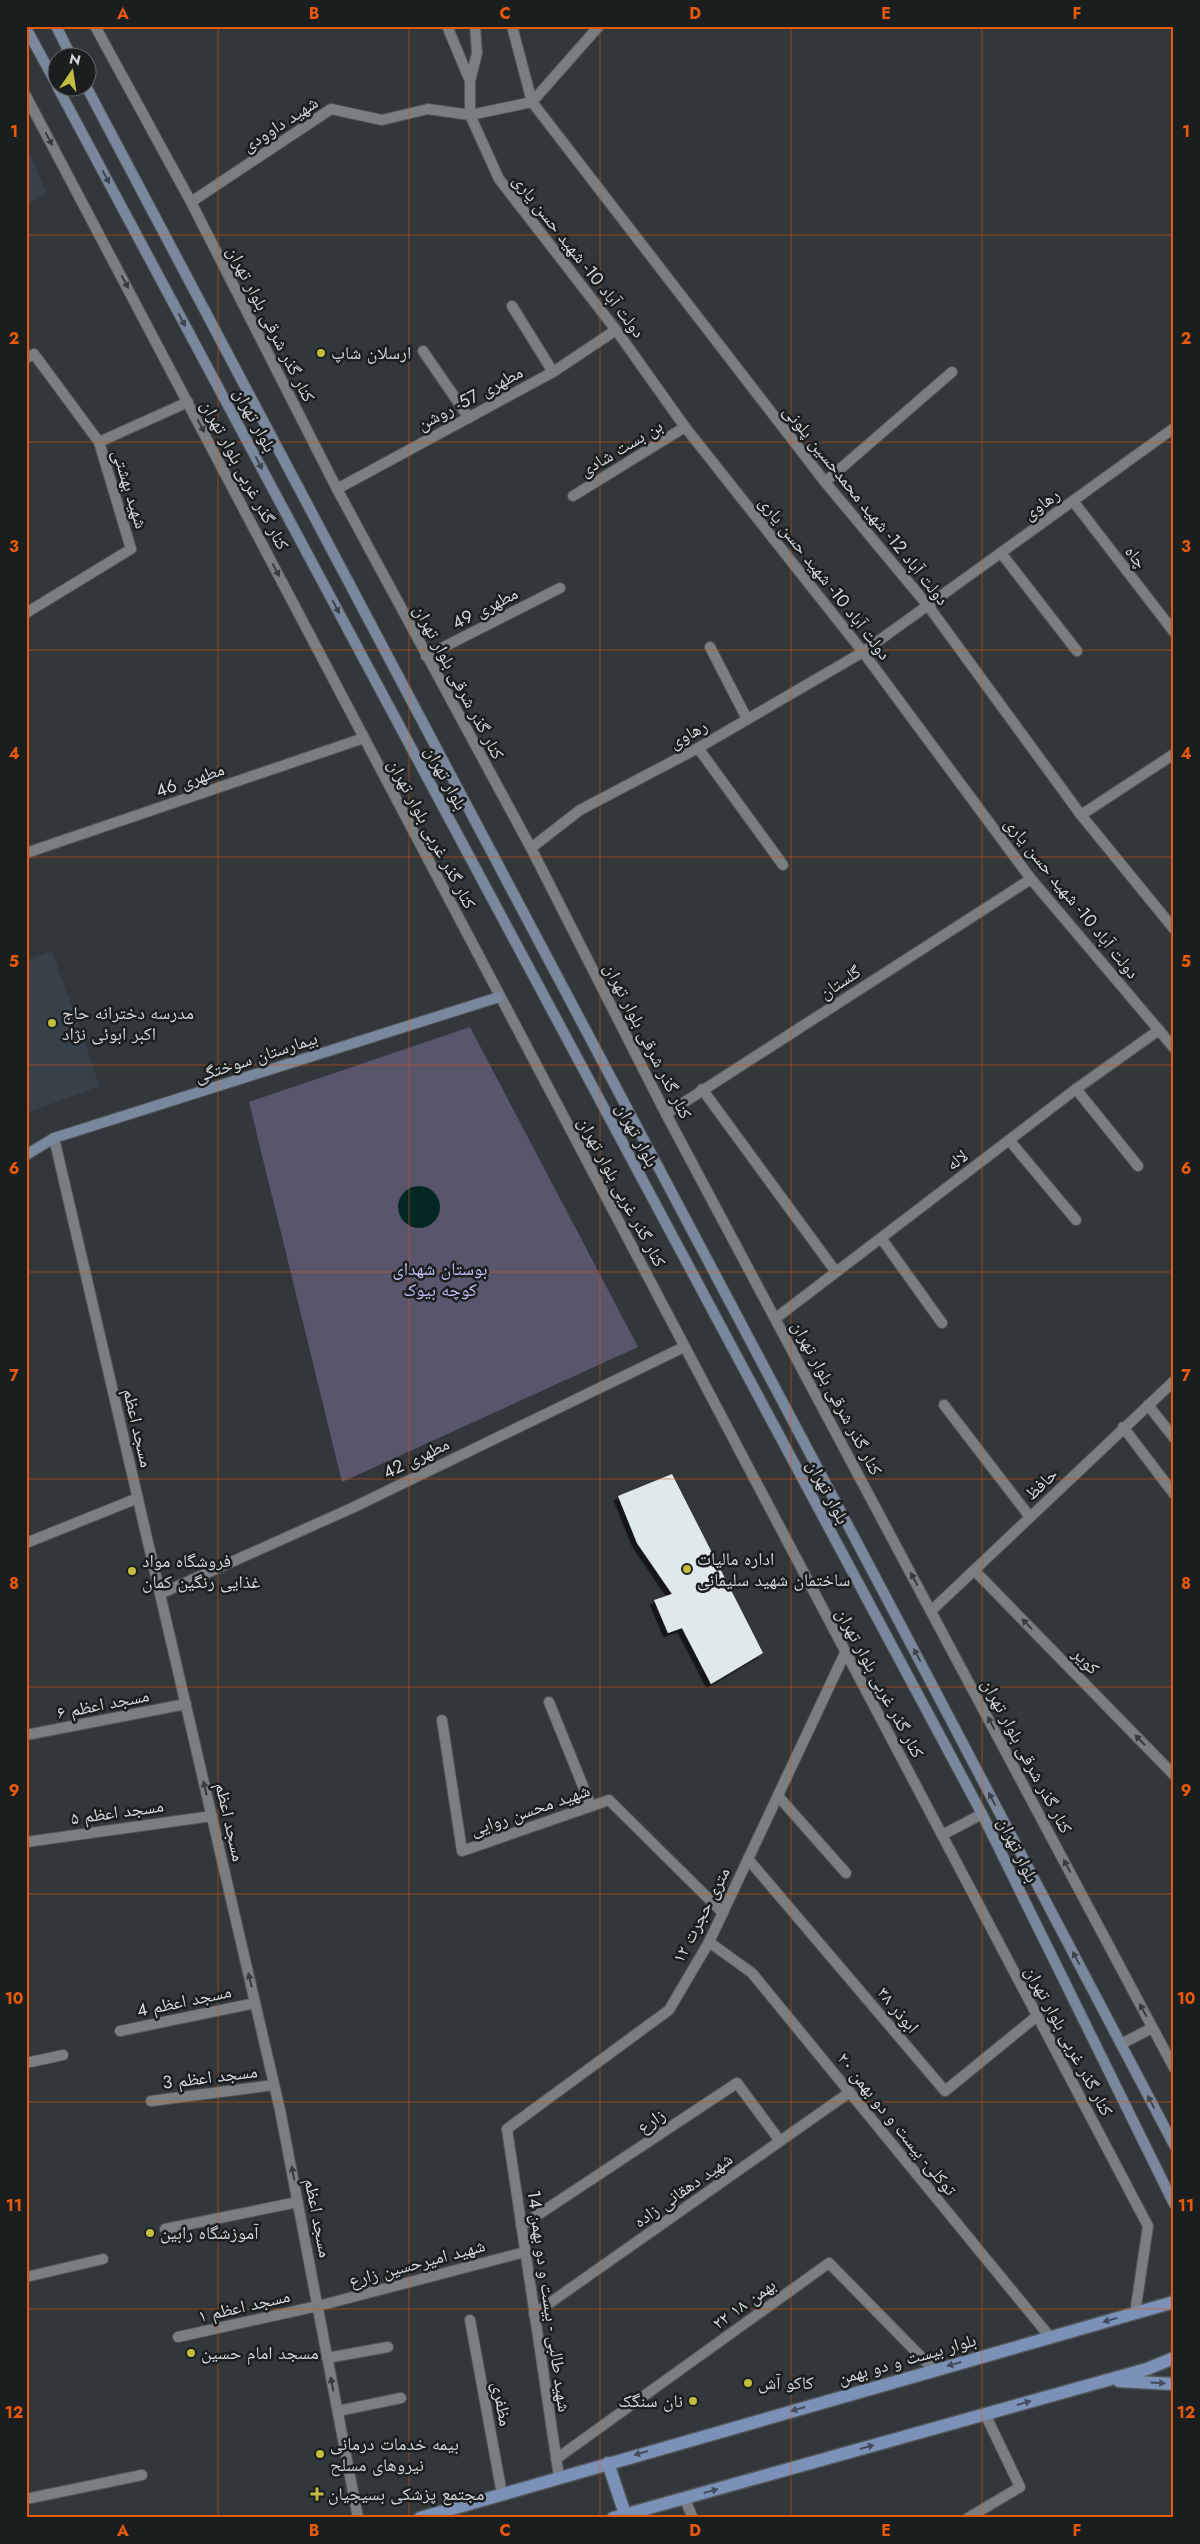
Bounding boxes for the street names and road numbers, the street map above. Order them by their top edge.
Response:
street label: شهید داوودی [237,90,323,158]
street label: دولت آباد 10- شهید حسن یاری [507,168,651,344]
street label: کنار گذر شرقی بلوار تهران [220,241,322,407]
street label: مطهری 57- روشن [412,359,528,437]
street label: بلوار تهران [227,383,283,457]
street label: کنار گذر غربی بلوار تهران [194,395,296,555]
street label: دولت آباد 12- شهید محمدحسین پلونی [777,399,955,611]
street label: بن بست شادی [575,413,668,483]
street label: شهید بهشتی [106,446,154,532]
street label: رهاوی [1017,482,1065,526]
street label: دولت آباد 10- شهید حسن یاری [753,490,897,666]
street label: چاه [1119,540,1153,574]
street label: مطهری 49 [447,580,523,636]
street label: کنار گذر شرقی بلوار تهران [407,600,511,764]
street label: رهاوی [664,713,712,755]
street label: بلوار تهران [418,741,474,815]
street label: کنار گذر غربی بلوار تهران [381,754,483,914]
street label: مطهری 46 [152,756,228,804]
street label: دولت آباد 10- شهید حسن یاری [998,811,1146,985]
street label: کنار گذر شرقی بلوار تهران [597,958,699,1124]
street label: گلستان [814,958,867,1005]
street label: بیمارستان سوختگی [191,1025,321,1089]
street label: بلوار تهران [609,1098,665,1172]
street label: کنار گذر غربی بلوار تهران [571,1112,673,1272]
street label: لاله [941,1143,973,1177]
street label: کنار گذر شرقی بلوار تهران [785,1316,889,1480]
street label: مسجد اعظم [116,1386,160,1470]
street label: مطهری 42 [378,1431,454,1485]
street label: بلوار تهران [800,1455,856,1529]
street label: حافظ [1018,1462,1064,1506]
street label: کنار گذر غربی بلوار تهران [829,1603,931,1763]
street label: کویر [1066,1641,1106,1681]
street label: کنار گذر شرقی بلوار تهران [975,1674,1079,1838]
street label: مسجد اعظم ۶ [54,1682,152,1726]
street label: شهید محسن روایی [466,1777,594,1843]
street label: مسجد اعظم [208,1780,252,1864]
street label: مسجد اعظم ۵ [69,1793,165,1831]
street label: بلوار تهران [991,1813,1045,1887]
street label: ۱۲ متری حجرت [666,1862,736,1968]
street label: کنار گذر غربی بلوار تهران [1018,1961,1120,2121]
street label: مسجد اعظم 4 [134,1978,234,2024]
street label: ۳۸ ابوذر [871,1981,925,2039]
street label: توکلی- بیست و دو بهمن ۲۰ [831,2047,963,2201]
street label: مسجد اعظم 3 [161,2058,259,2096]
street label: زارع [632,2102,670,2140]
street label: شهید دهقانی زاده [628,2146,738,2234]
street label: مسجد اعظم [298,2176,338,2260]
street label: شهید طالبی - بیست و دو بهمن 14 [521,2188,577,2414]
street label: شهید امیرحسین زارع [346,2232,488,2294]
street label: ۲۲ بهمن ۱۸ [707,2272,781,2336]
street label: مسجد اعظم ۱ [195,2283,293,2329]
street label: بلوار بیست و دو بهمن [835,2327,979,2391]
street label: مظفری [485,2380,519,2428]

